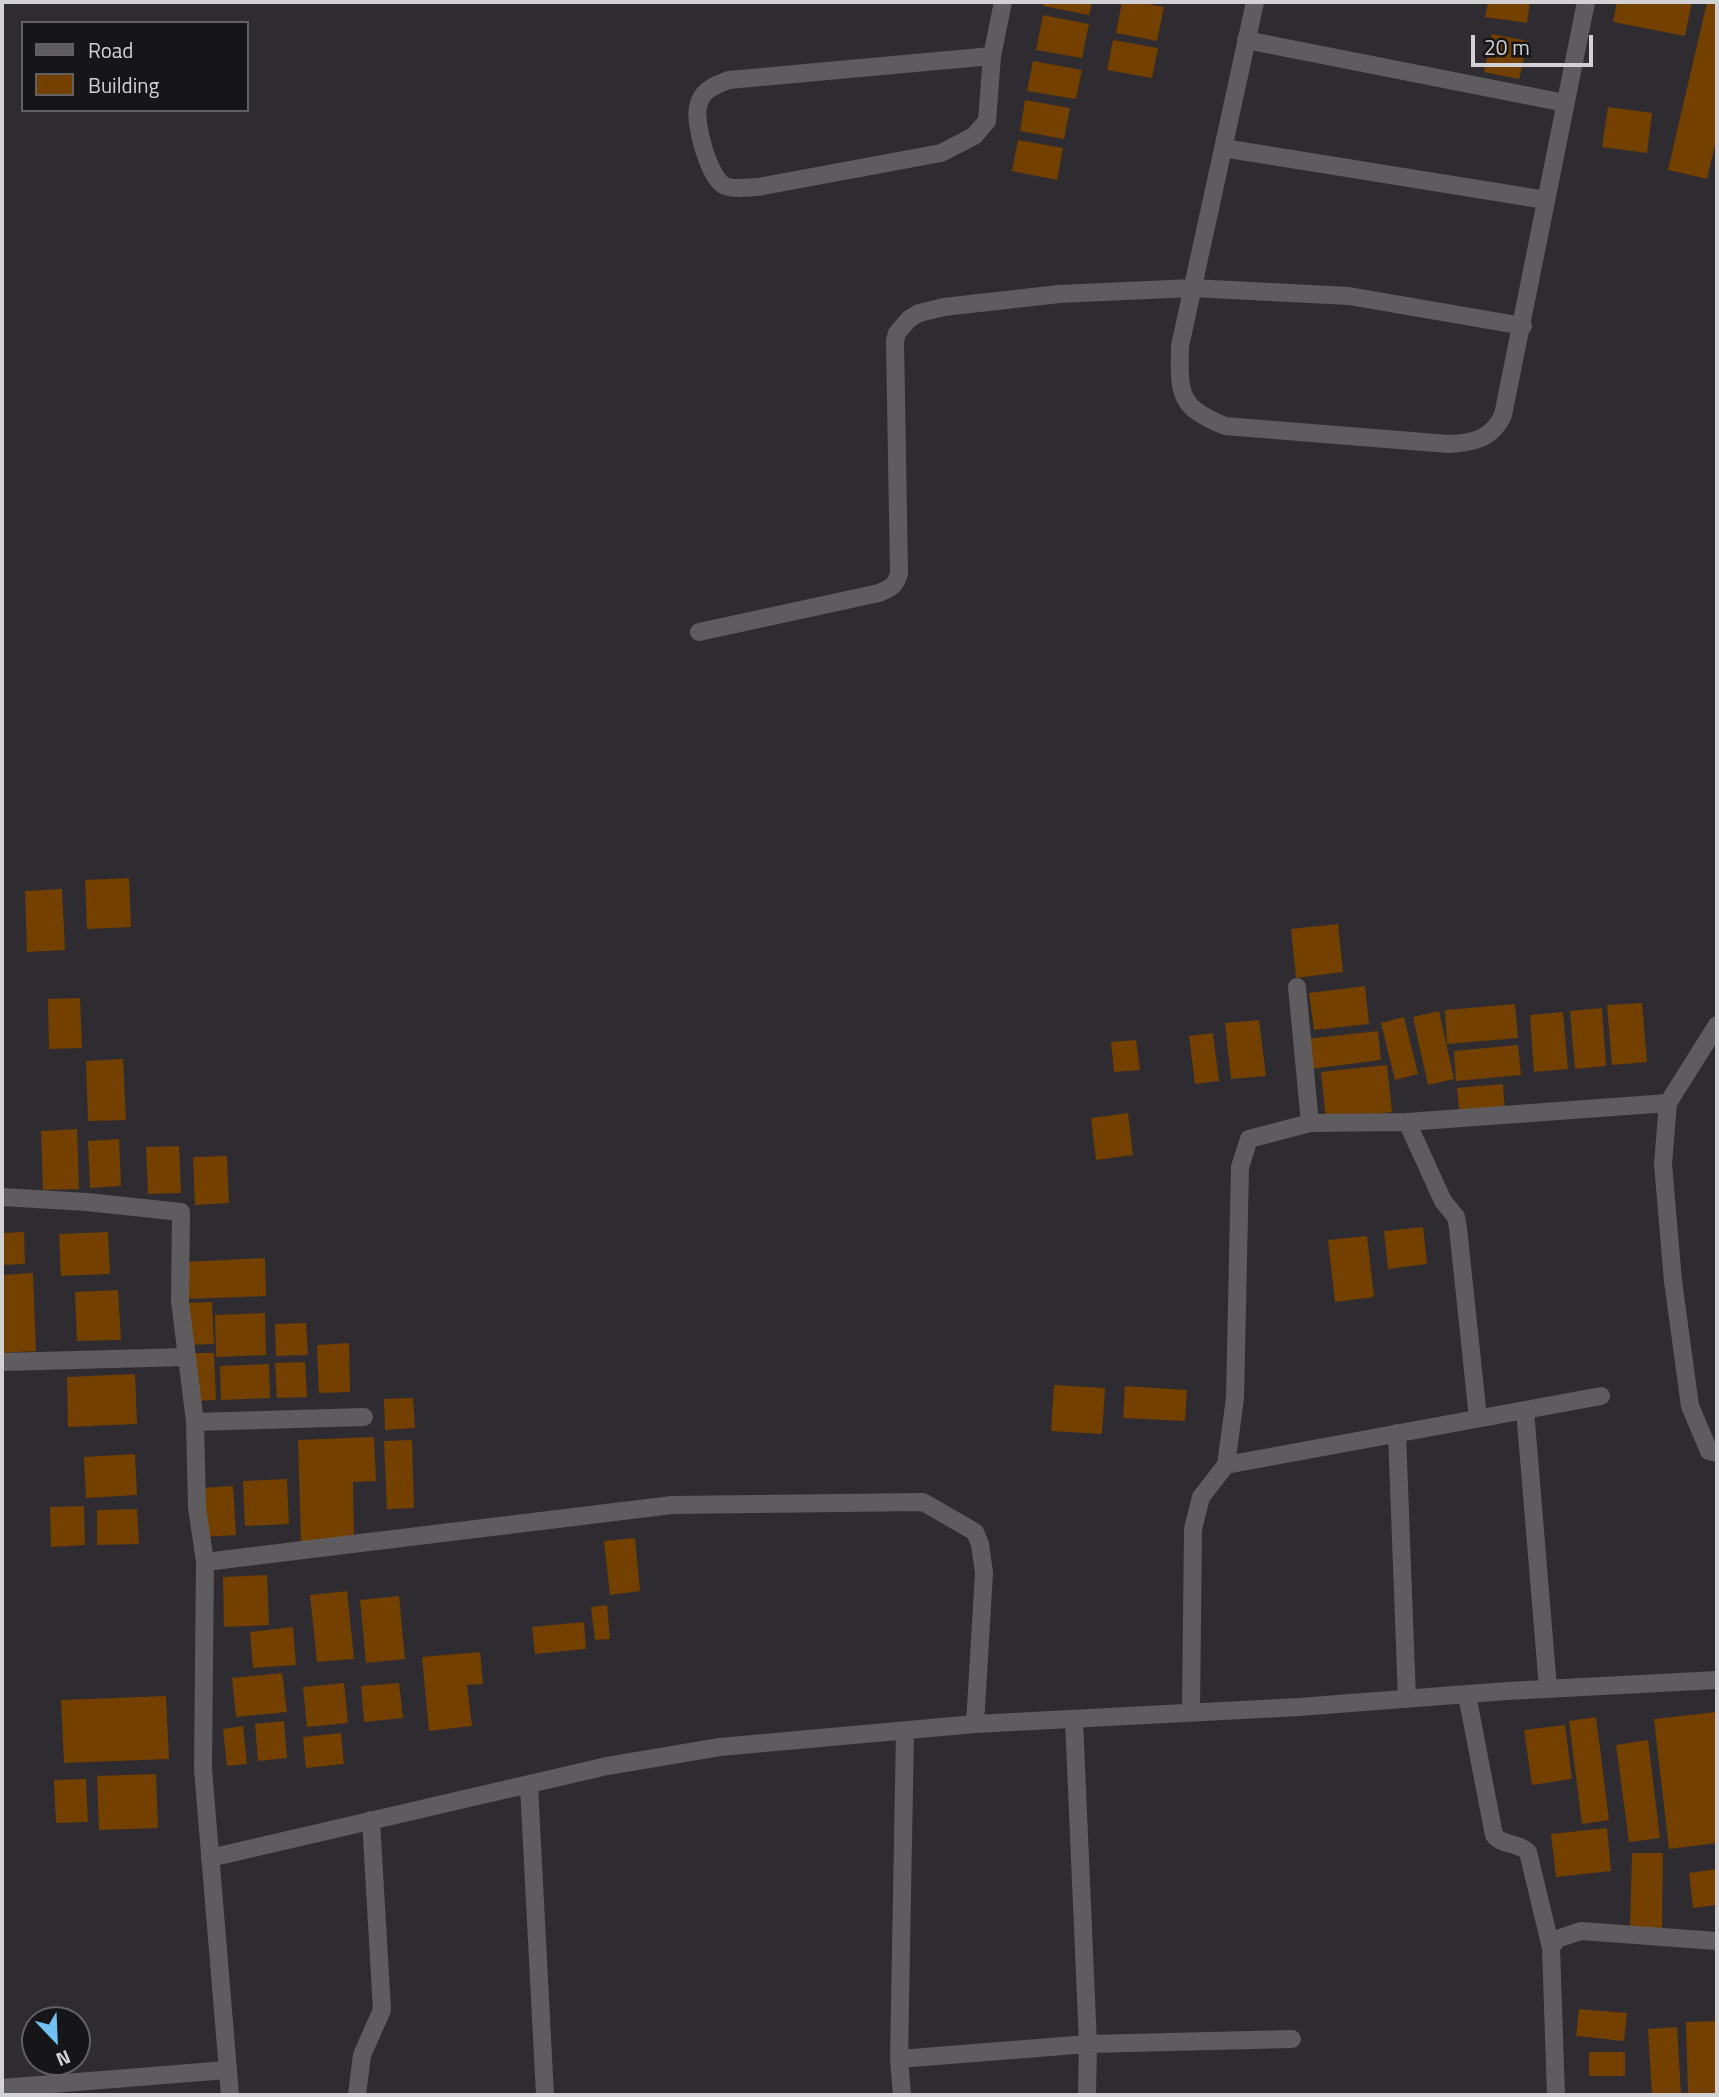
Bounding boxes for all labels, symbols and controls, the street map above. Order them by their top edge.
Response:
legend [21,21,248,112]
scale bar [1474,21,1596,65]
text: 20 m [1484,31,1530,63]
text: Road [88,34,133,66]
text: Building [88,69,159,101]
north arrow [21,2006,91,2076]
text: N [52,2043,75,2075]

